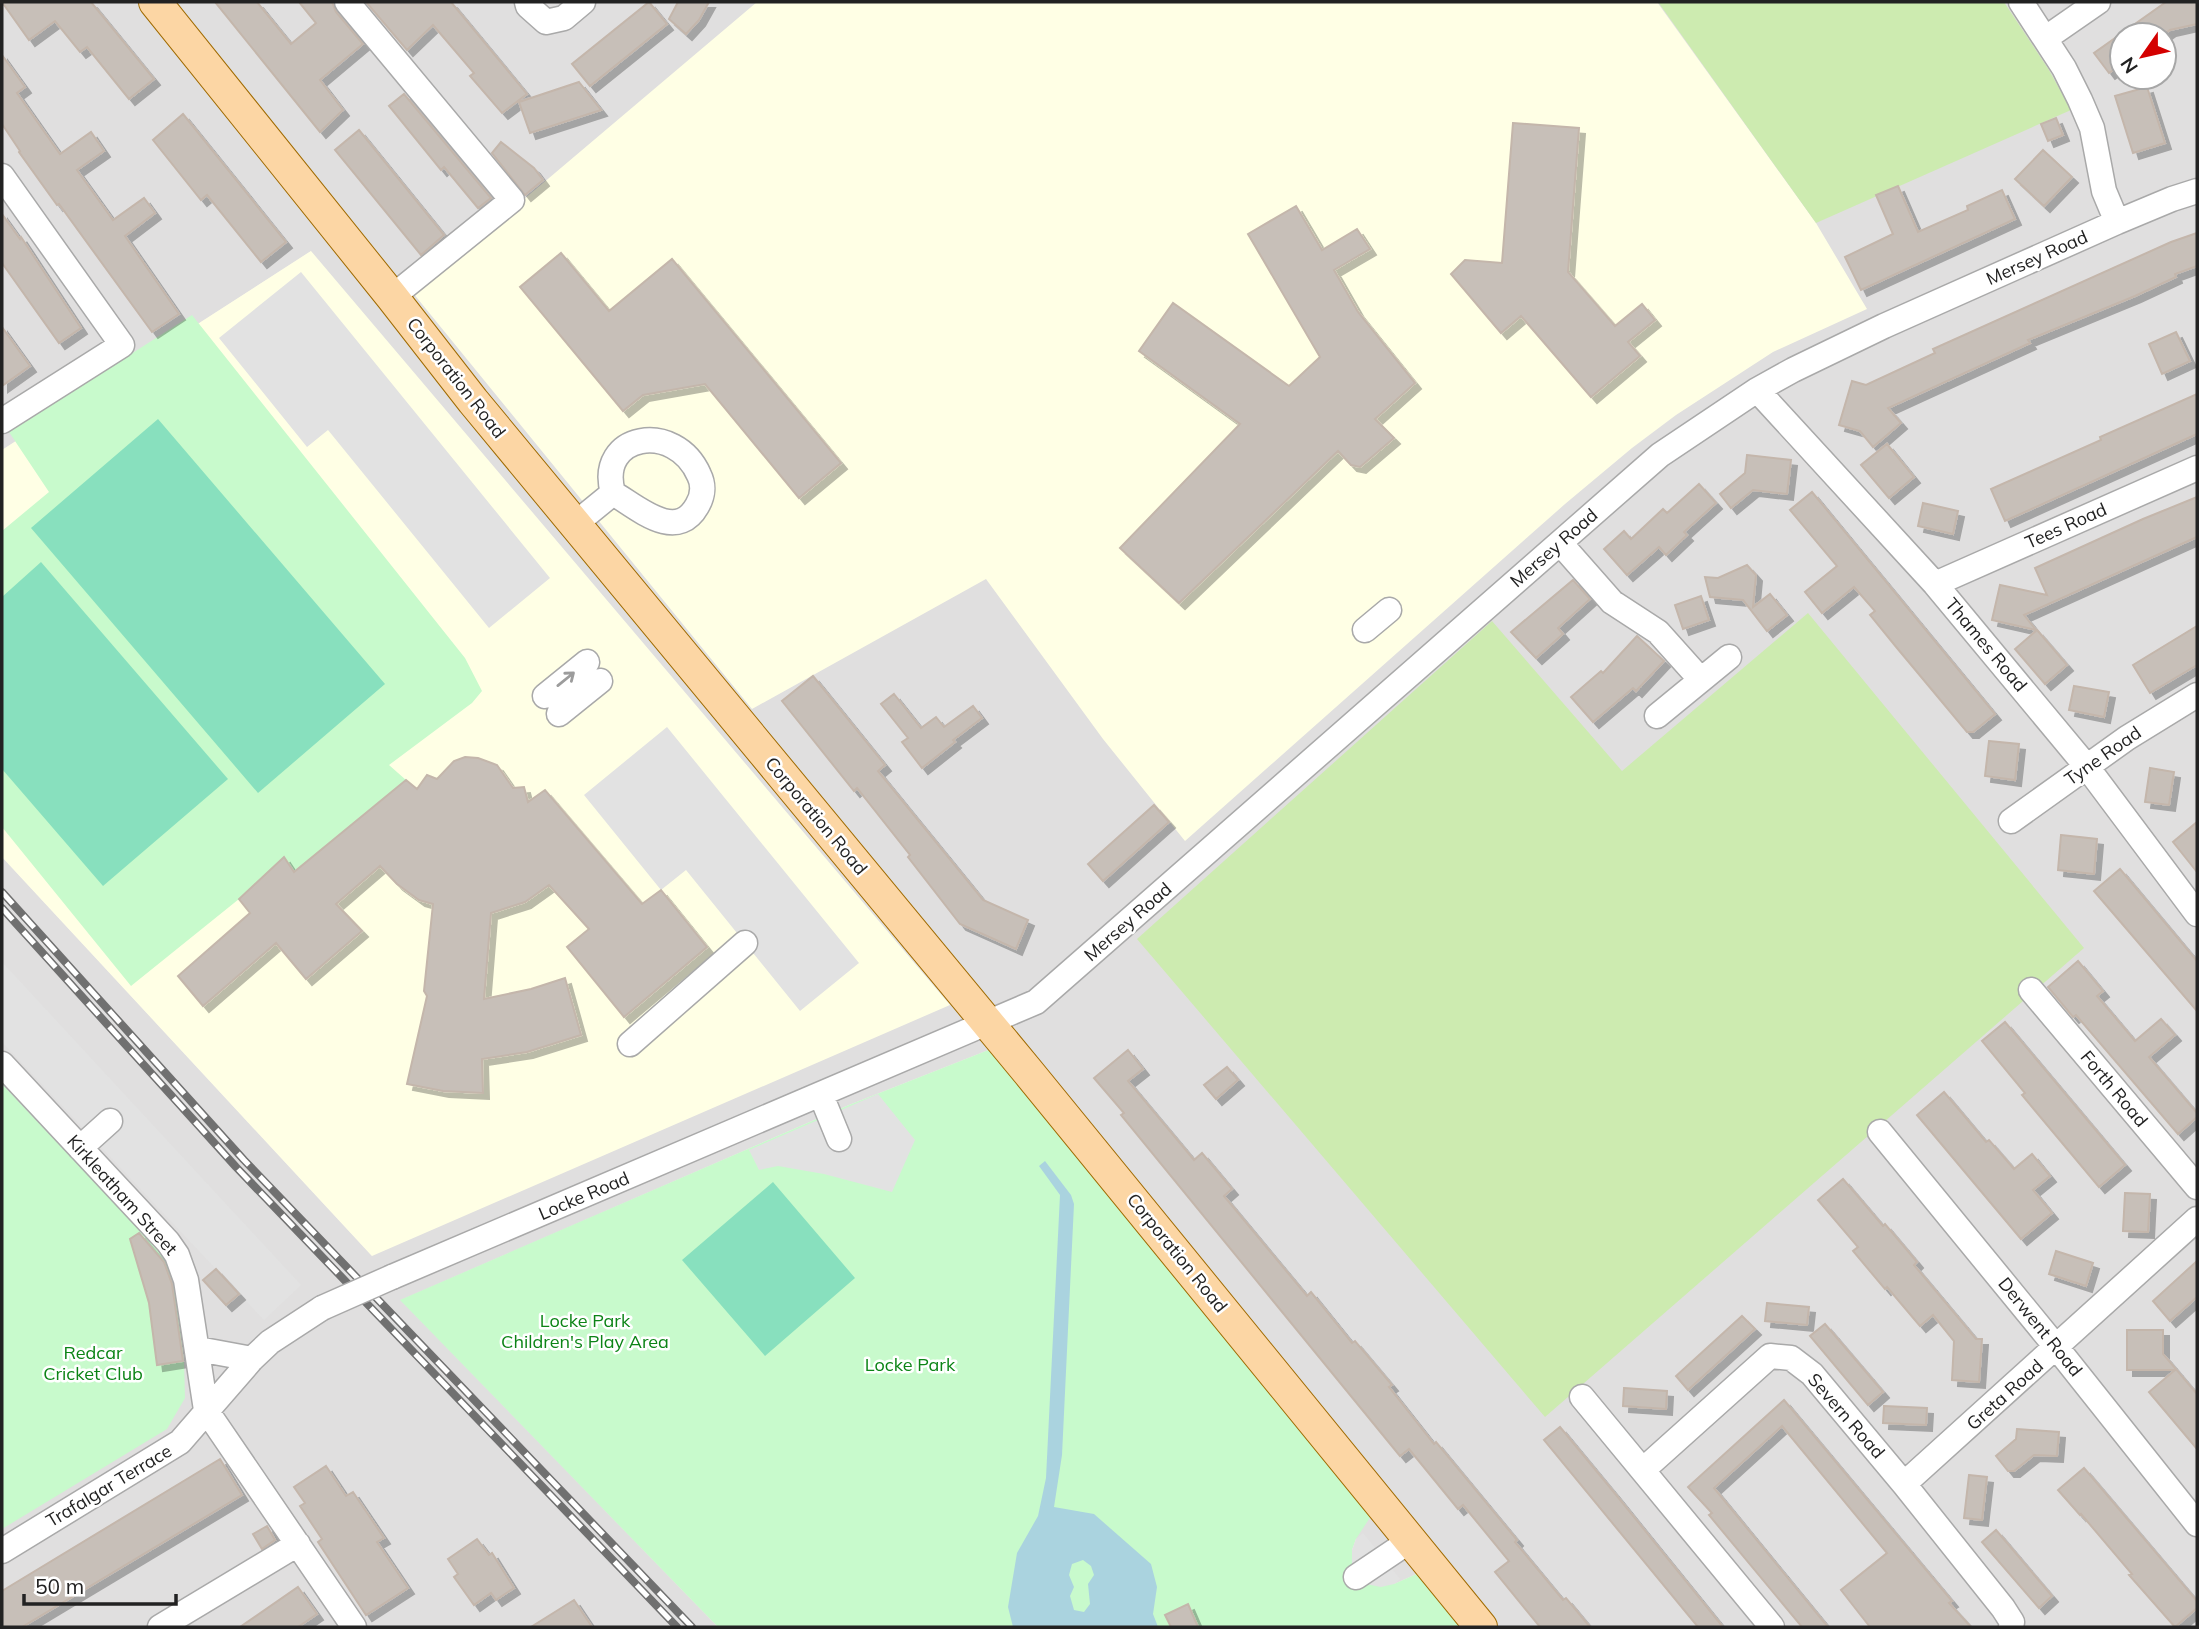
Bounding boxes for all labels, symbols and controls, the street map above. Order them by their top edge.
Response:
north arrow [2108,21,2178,91]
text: N [2115,53,2143,78]
street label: Mersey Road [1982,225,2091,290]
street label: Corporation Road [402,313,511,443]
street label: Tees Road [2021,497,2110,554]
street label: Mersey Road [1505,503,1602,592]
street label: Thames Road [1940,593,2032,696]
one-way arrow [556,672,574,687]
street label: Tyne Road [2060,721,2146,790]
street label: Corporation Road [760,752,872,879]
street label: Mersey Road [1079,877,1176,966]
street label: Forth Road [2076,1046,2153,1132]
street label: Kirkleatham Street [62,1130,183,1260]
street label: Locke Road [535,1166,633,1225]
street label: Corporation Road [1122,1188,1233,1317]
street label: Derwent Road [1993,1272,2087,1381]
park label: Locke Park Children's Play Area [501,1309,669,1353]
park label: Redcar Cricket Club [43,1341,143,1385]
park label: Locke Park [865,1353,956,1376]
street label: Greta Road [1962,1354,2048,1435]
street label: Severn Road [1803,1368,1890,1463]
street label: Trafalgar Terrace [42,1439,176,1532]
scale bar [24,1562,177,1606]
text: 50 m [35,1573,84,1599]

